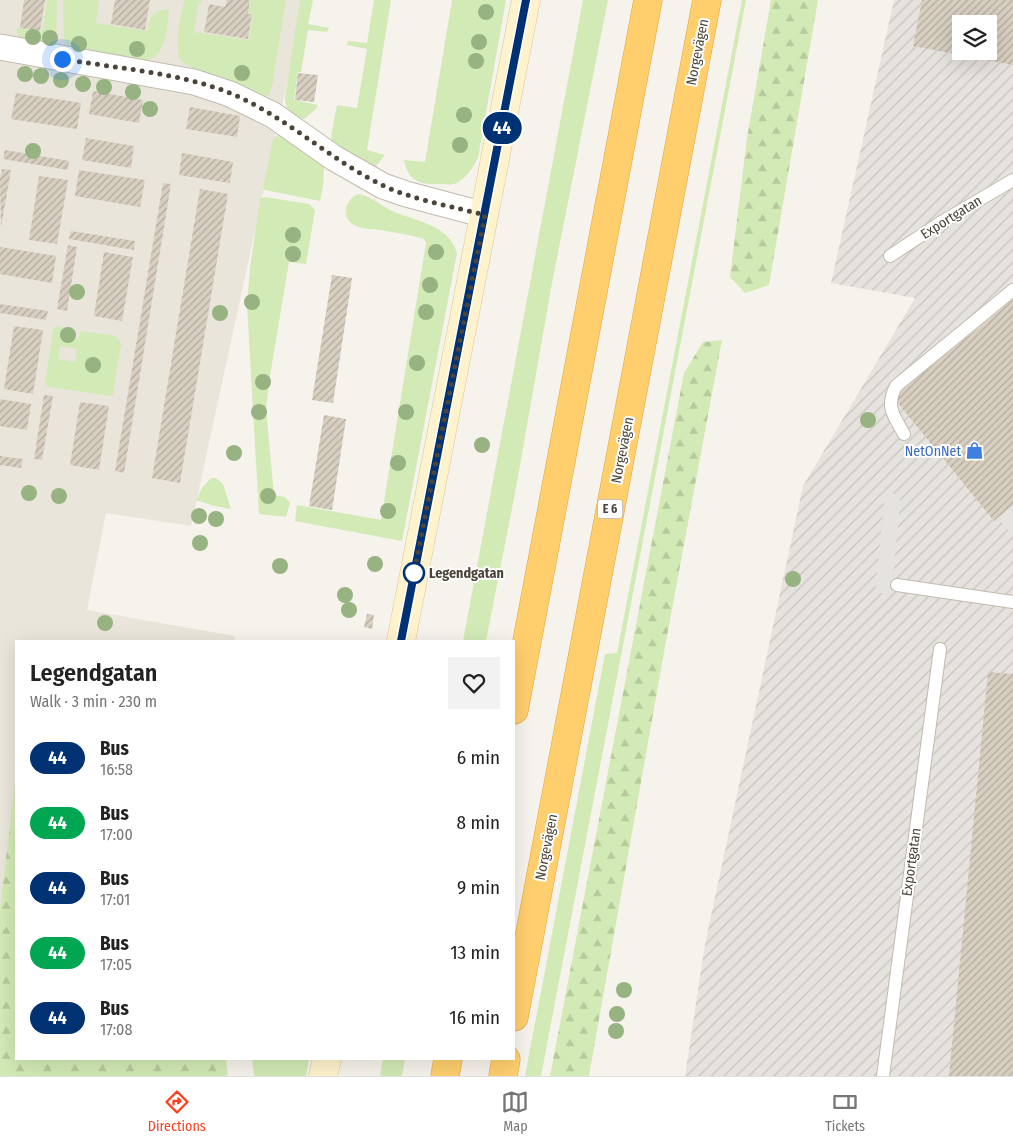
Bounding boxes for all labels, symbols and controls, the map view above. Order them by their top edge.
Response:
map controls [952,15,997,60]
button: layers [952,15,997,60]
street label: Norgevägen [683,18,712,87]
your location [50,47,75,72]
line badge: 44 [480,112,524,144]
text: 44 [493,117,511,139]
street label: Exportgatan [918,192,985,243]
street label: Norgevägen [608,416,637,485]
shop icon: NetOnNet [965,441,985,461]
place label: NetOnNet [905,443,961,460]
road number: E 6 [598,499,622,518]
marker: Legendgatan [403,562,425,584]
place label: Legendgatan [429,565,504,582]
button: heart [448,657,500,709]
text: Legendgatan [30,659,157,687]
text: Walk · 3 min · 230 m [30,692,157,711]
text: Bus [100,737,129,760]
text: 6 min [457,746,500,769]
text: 44 [48,747,67,769]
text: 16:58 [100,760,133,779]
text: Bus [100,802,129,825]
text: 8 min [457,811,500,834]
text: 44 [48,812,67,834]
street label: Norgevägen [532,813,561,882]
text: 17:00 [100,825,133,844]
street label: Exportgatan [898,827,925,897]
text: Bus [100,867,129,890]
text: 9 min [457,876,500,899]
text: 44 [48,877,67,899]
text: 17:01 [100,890,130,909]
text: Bus [100,932,129,955]
text: 13 min [450,941,500,964]
text: 44 [48,942,67,964]
text: 17:05 [100,955,132,974]
text: Bus [100,997,129,1020]
text: 16 min [449,1006,500,1029]
text: 44 [48,1007,67,1029]
text: 17:08 [100,1020,132,1039]
tab: Directions [148,1088,206,1135]
tab: Map [501,1088,529,1135]
tab: Tickets [825,1088,865,1135]

